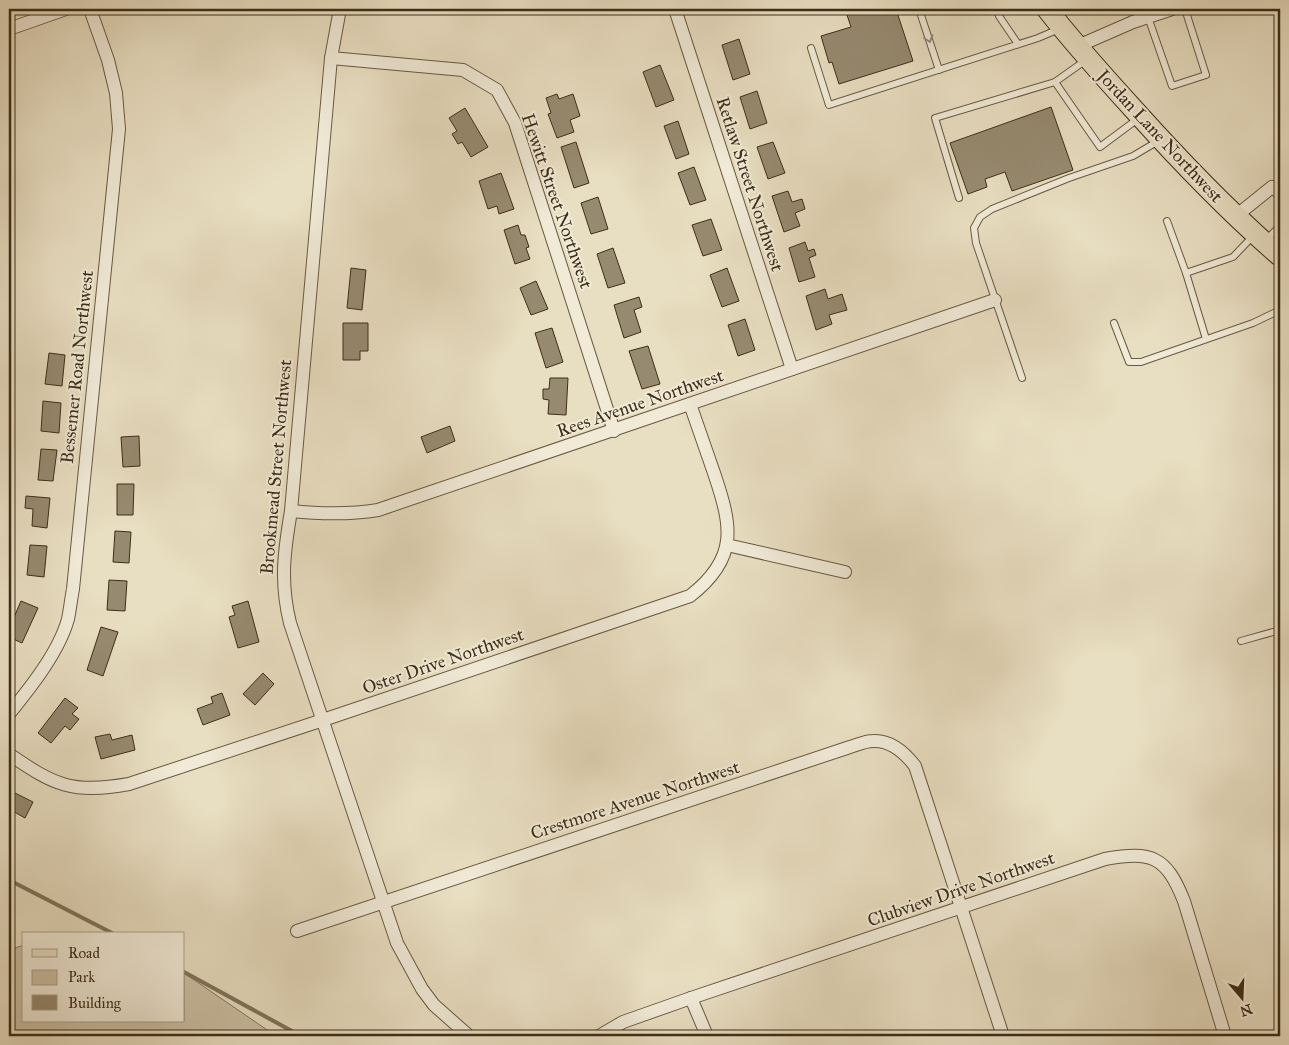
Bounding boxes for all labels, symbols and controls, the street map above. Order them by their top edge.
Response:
one-way arrow [923,35,933,43]
street label: Jordan Lane Northwest [1090,63,1228,208]
street label: Retlaw Street Northwest [711,94,789,275]
street label: Hewitt Street Northwest [517,111,598,292]
street label: Bessemer Road Northwest [56,268,98,465]
street label: Brookmead Street Northwest [256,358,296,576]
street label: Rees Avenue Northwest [554,364,727,442]
street label: Oster Drive Northwest [359,623,527,699]
street label: Crestmore Avenue Northwest [528,756,743,844]
street label: Clubview Drive Northwest [865,846,1058,931]
legend [22,932,185,1022]
text: Road [68,944,100,962]
text: Park [68,968,95,986]
north arrow [1216,972,1266,1022]
text: Building [68,994,122,1012]
text: N [1238,1000,1254,1020]

